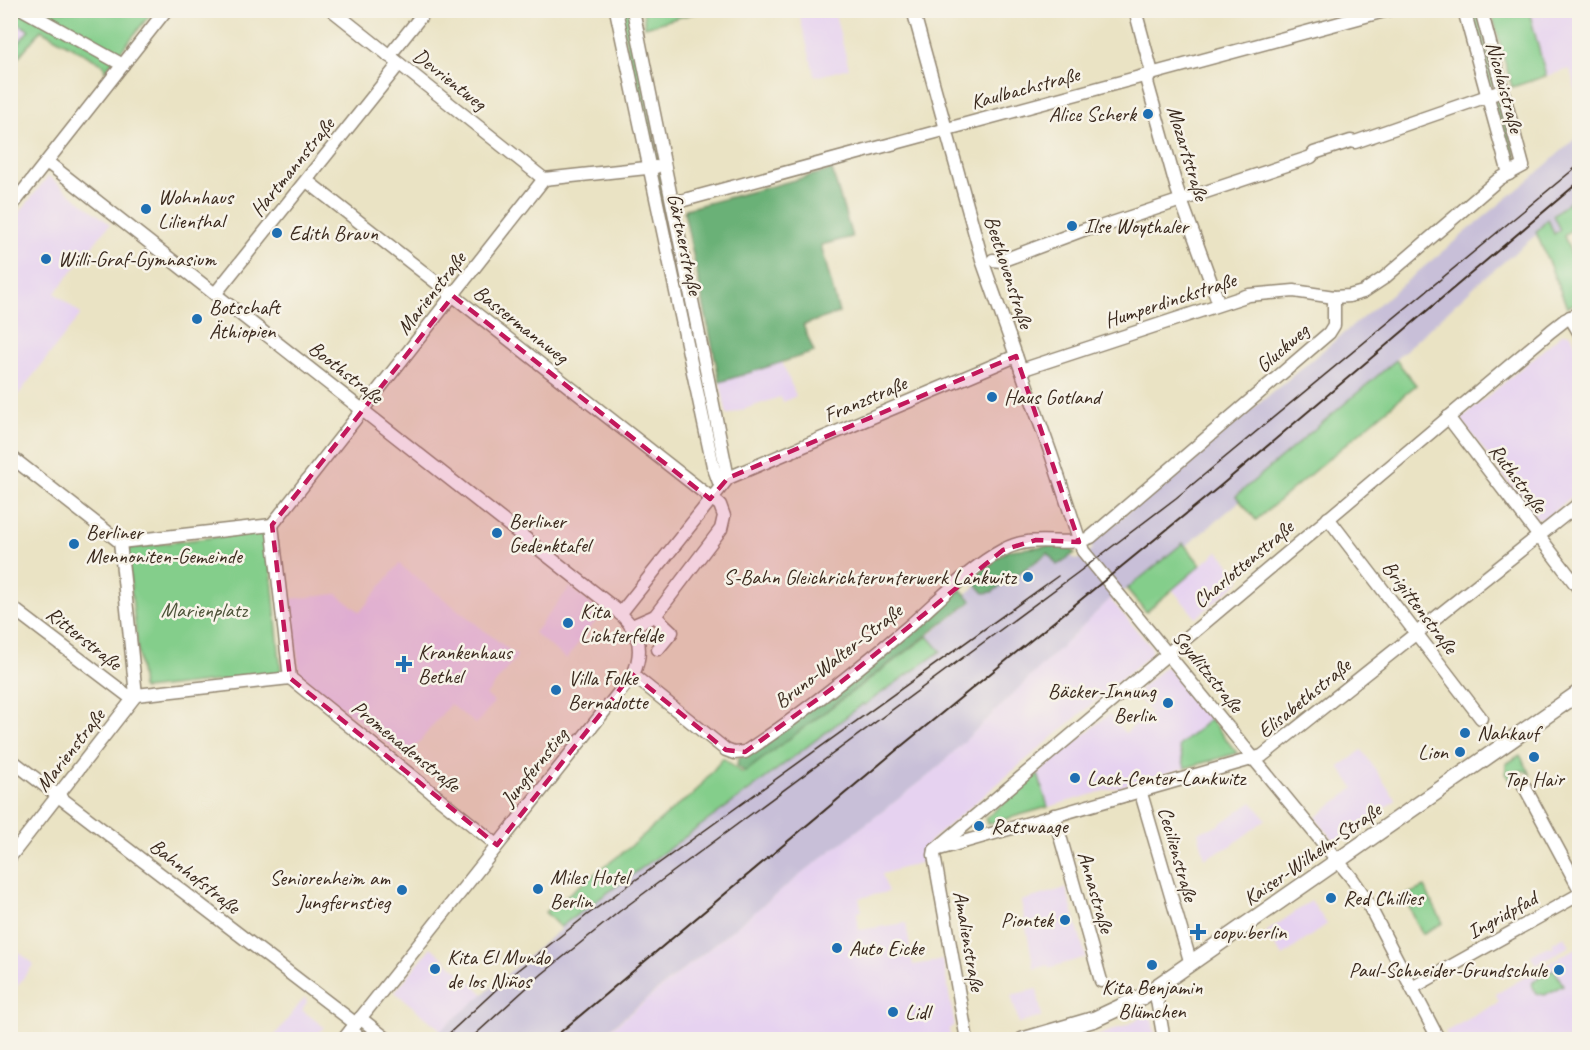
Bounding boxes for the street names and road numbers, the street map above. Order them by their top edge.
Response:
street label: Nicolaistraße [1480,39,1530,137]
street label: Devrientweg [408,42,493,117]
street label: Kaulbachstraße [968,60,1084,115]
street label: Mozartstraße [1161,103,1215,206]
street label: Hartmannstraße [244,110,341,222]
street label: Gärtnerstraße [662,191,709,299]
street label: Beethovenstraße [979,212,1040,334]
street label: Marienstraße [391,245,473,340]
street label: Humperdinckstraße [1101,266,1241,333]
street label: Bassermannweg [468,279,575,370]
street label: Gluckweg [1250,317,1315,378]
street label: Boothstraße [303,335,390,411]
street label: Franzstraße [820,369,912,428]
street label: Ruthstraße [1483,438,1554,520]
street label: Charlottenstraße [1187,513,1300,614]
street label: Brigittenstraße [1376,555,1465,661]
street label: Bruno-Walter-Straße [769,597,909,714]
street label: Ritterstraße [41,600,129,677]
street label: Seydlitzstraße [1167,625,1250,719]
street label: Elisabethstraße [1252,651,1358,744]
street label: Promenadenstraße [346,694,467,799]
street label: Marienstraße [30,702,112,797]
street label: Jungfernstieg [494,722,574,812]
street label: Kaiser-Wilhelm-Straße [1238,796,1388,911]
street label: Cecilienstraße [1152,804,1204,906]
street label: Bahnhofstraße [145,833,247,921]
street label: Annastraße [1072,848,1121,938]
street label: Ingridpfad [1463,883,1545,945]
street label: Amalienstraße [947,889,991,995]

